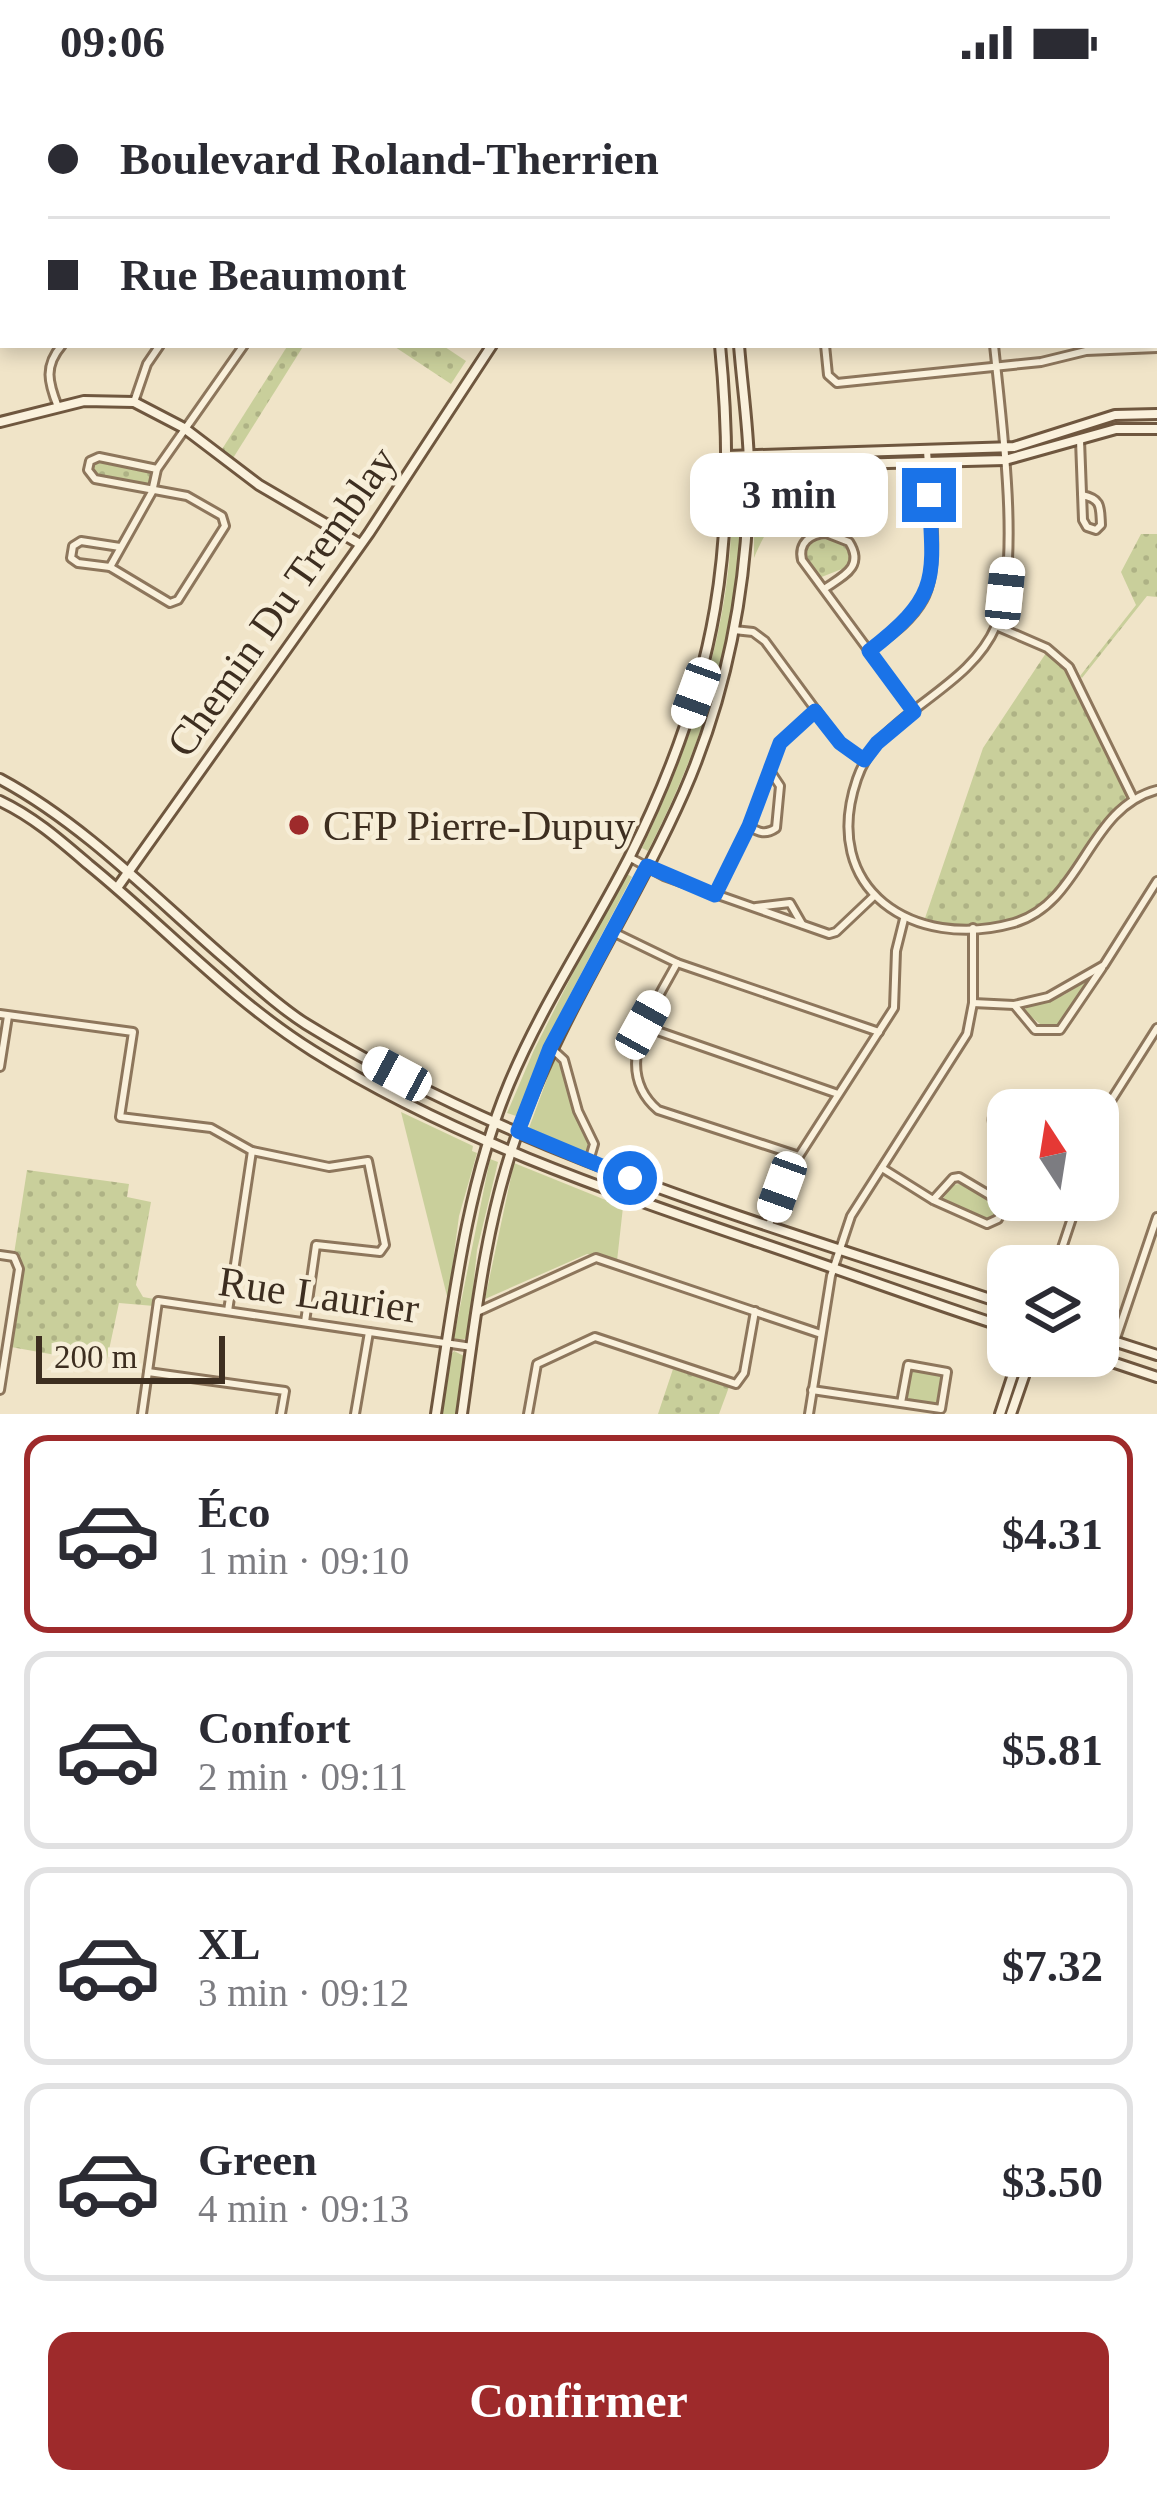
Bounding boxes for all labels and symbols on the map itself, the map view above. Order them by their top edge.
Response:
street label: Chemin Du Tremblay [158,438,406,765]
callout: 3 min [689,453,887,537]
route end [902,468,956,522]
car [983,555,1027,631]
car [667,653,725,733]
place label: CFP Pierre-Dupuy [323,803,635,849]
marker: CFP Pierre-Dupuy [286,812,312,838]
car [610,985,676,1065]
car [357,1041,437,1107]
north arrow [987,1089,1119,1221]
car [753,1147,811,1227]
route start [603,1151,657,1205]
street label: Rue Laurier [216,1258,422,1332]
scale bar [36,1330,225,1383]

